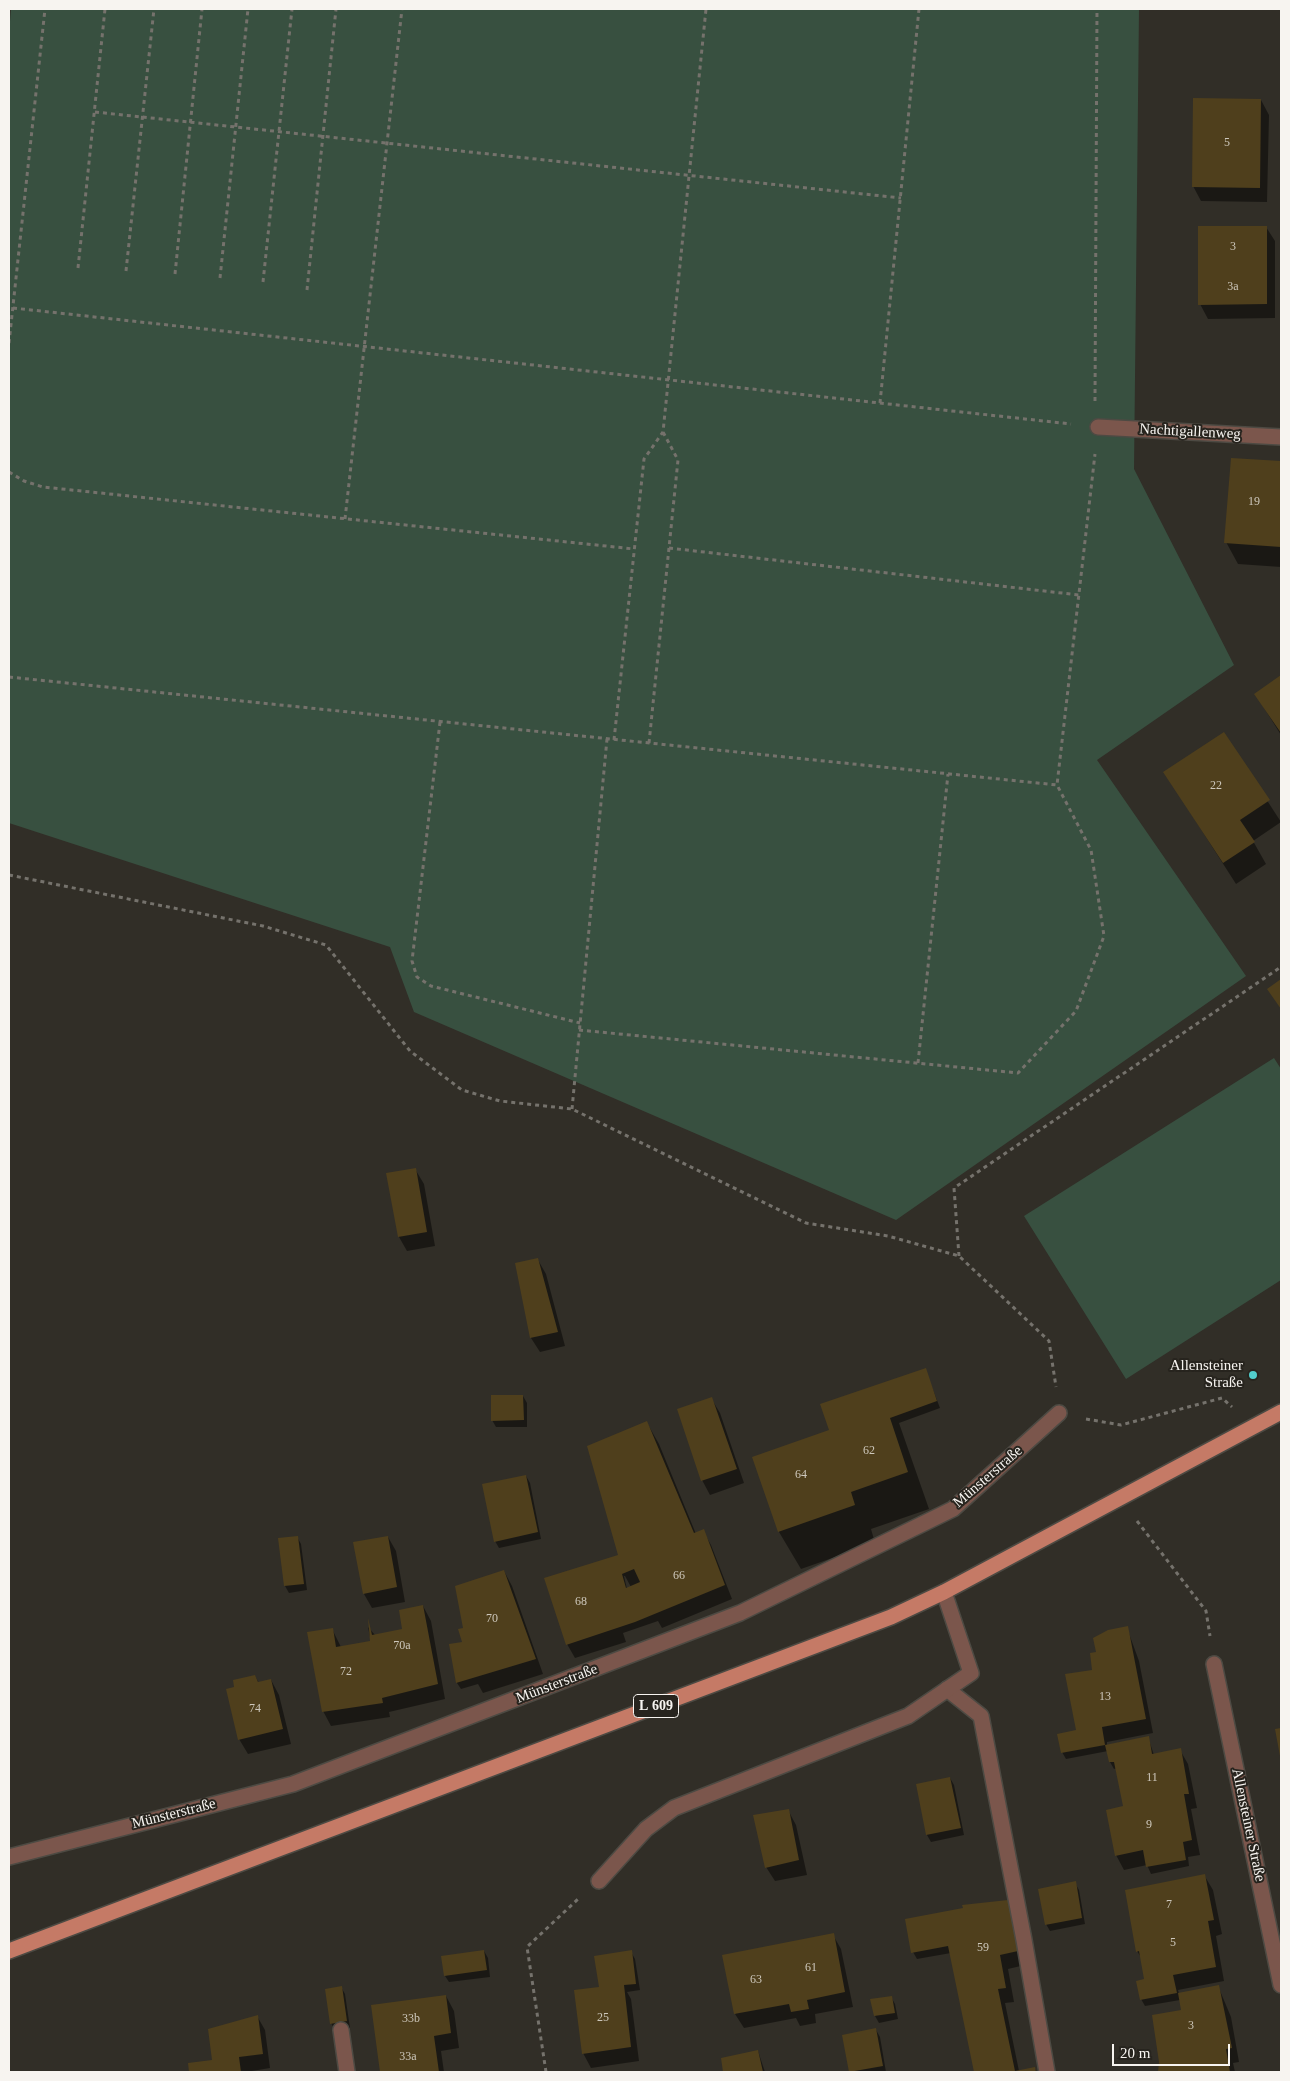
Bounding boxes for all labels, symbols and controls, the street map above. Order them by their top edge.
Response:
house number: 5 [1224,136,1230,150]
house number: 3 [1230,240,1236,254]
house number: 3a [1227,280,1239,294]
street label: Nachtigallenweg [1139,420,1241,444]
house number: 19 [1248,495,1260,509]
house number: 22 [1210,779,1222,793]
place label: Allensteiner Straße [1170,1357,1243,1392]
marker: Allensteiner Straße [1247,1369,1259,1381]
street label: Münsterstraße [950,1442,1026,1512]
house number: 62 [863,1444,875,1458]
house number: 64 [795,1468,807,1482]
house number: 66 [673,1569,685,1583]
house number: 68 [575,1595,587,1609]
house number: 70 [486,1612,498,1626]
house number: 70a [393,1639,411,1653]
street label: Münsterstraße [514,1660,600,1708]
house number: 72 [340,1665,352,1679]
house number: 13 [1099,1690,1111,1704]
road number: L 609 [634,1694,678,1718]
house number: 74 [249,1702,261,1716]
street label: Allensteiner Straße [1227,1767,1269,1883]
house number: 11 [1146,1771,1158,1785]
street label: Münsterstraße [130,1795,218,1833]
house number: 9 [1146,1818,1152,1832]
house number: 7 [1166,1898,1172,1912]
house number: 5 [1170,1936,1176,1950]
house number: 59 [977,1941,989,1955]
house number: 61 [805,1961,817,1975]
house number: 63 [750,1973,762,1987]
house number: 25 [597,2011,609,2025]
house number: 33b [402,2012,420,2026]
house number: 3 [1188,2019,1194,2033]
scale bar [1115,2034,1232,2066]
text: 20 m [1120,2045,1150,2061]
house number: 33a [399,2050,417,2064]

